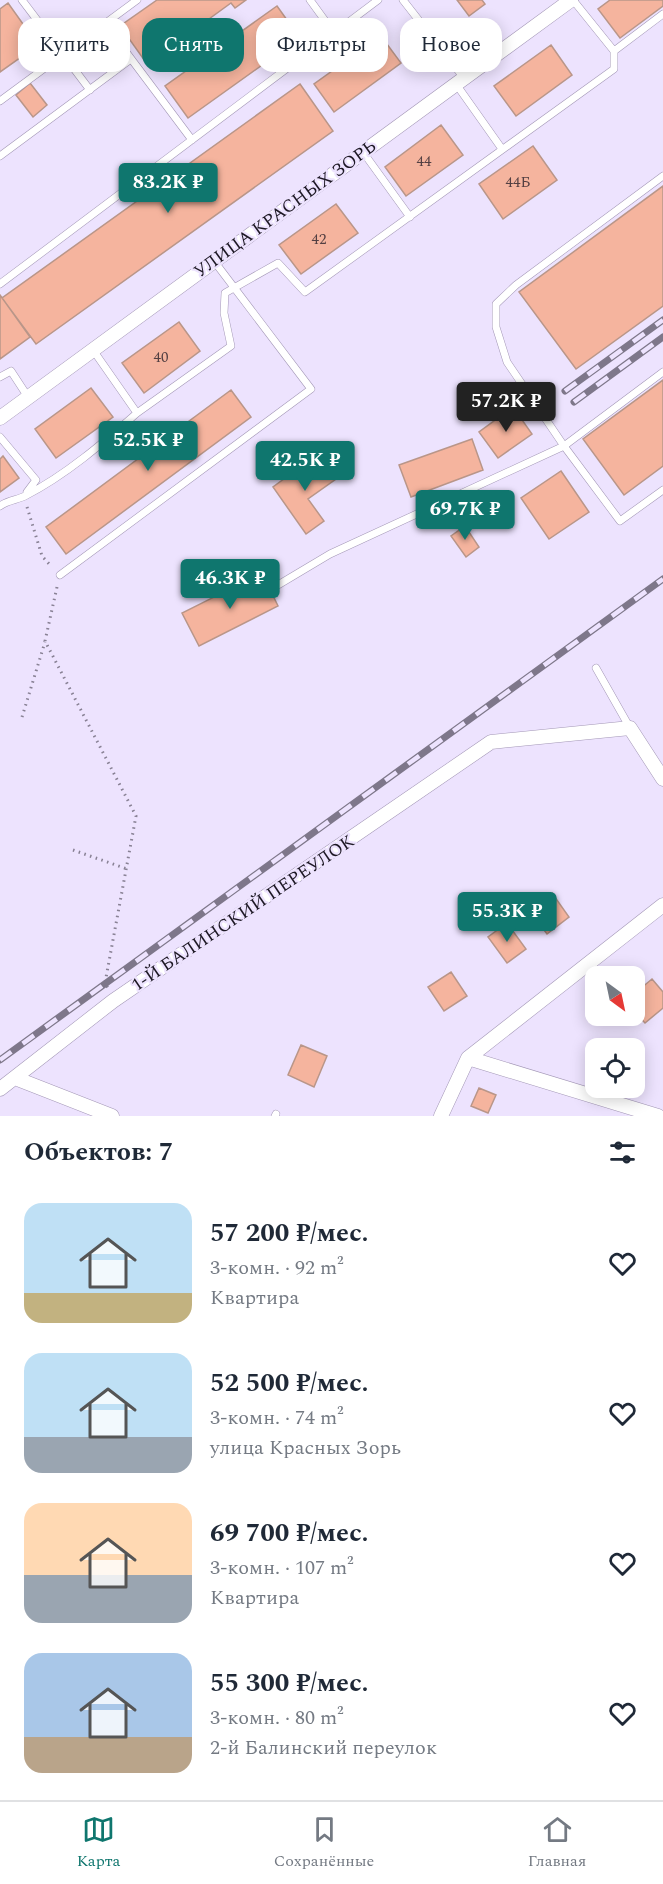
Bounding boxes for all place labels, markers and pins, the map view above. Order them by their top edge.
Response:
pin: 83.2K ₽ [113,163,223,214]
pin: 57.2K ₽ [451,382,561,433]
pin: 52.5K ₽ [93,421,203,472]
pin: 42.5K ₽ [250,441,360,492]
pin: 69.7K ₽ [410,490,520,541]
pin: 46.3K ₽ [175,559,285,610]
pin: 55.3K ₽ [452,892,562,943]

